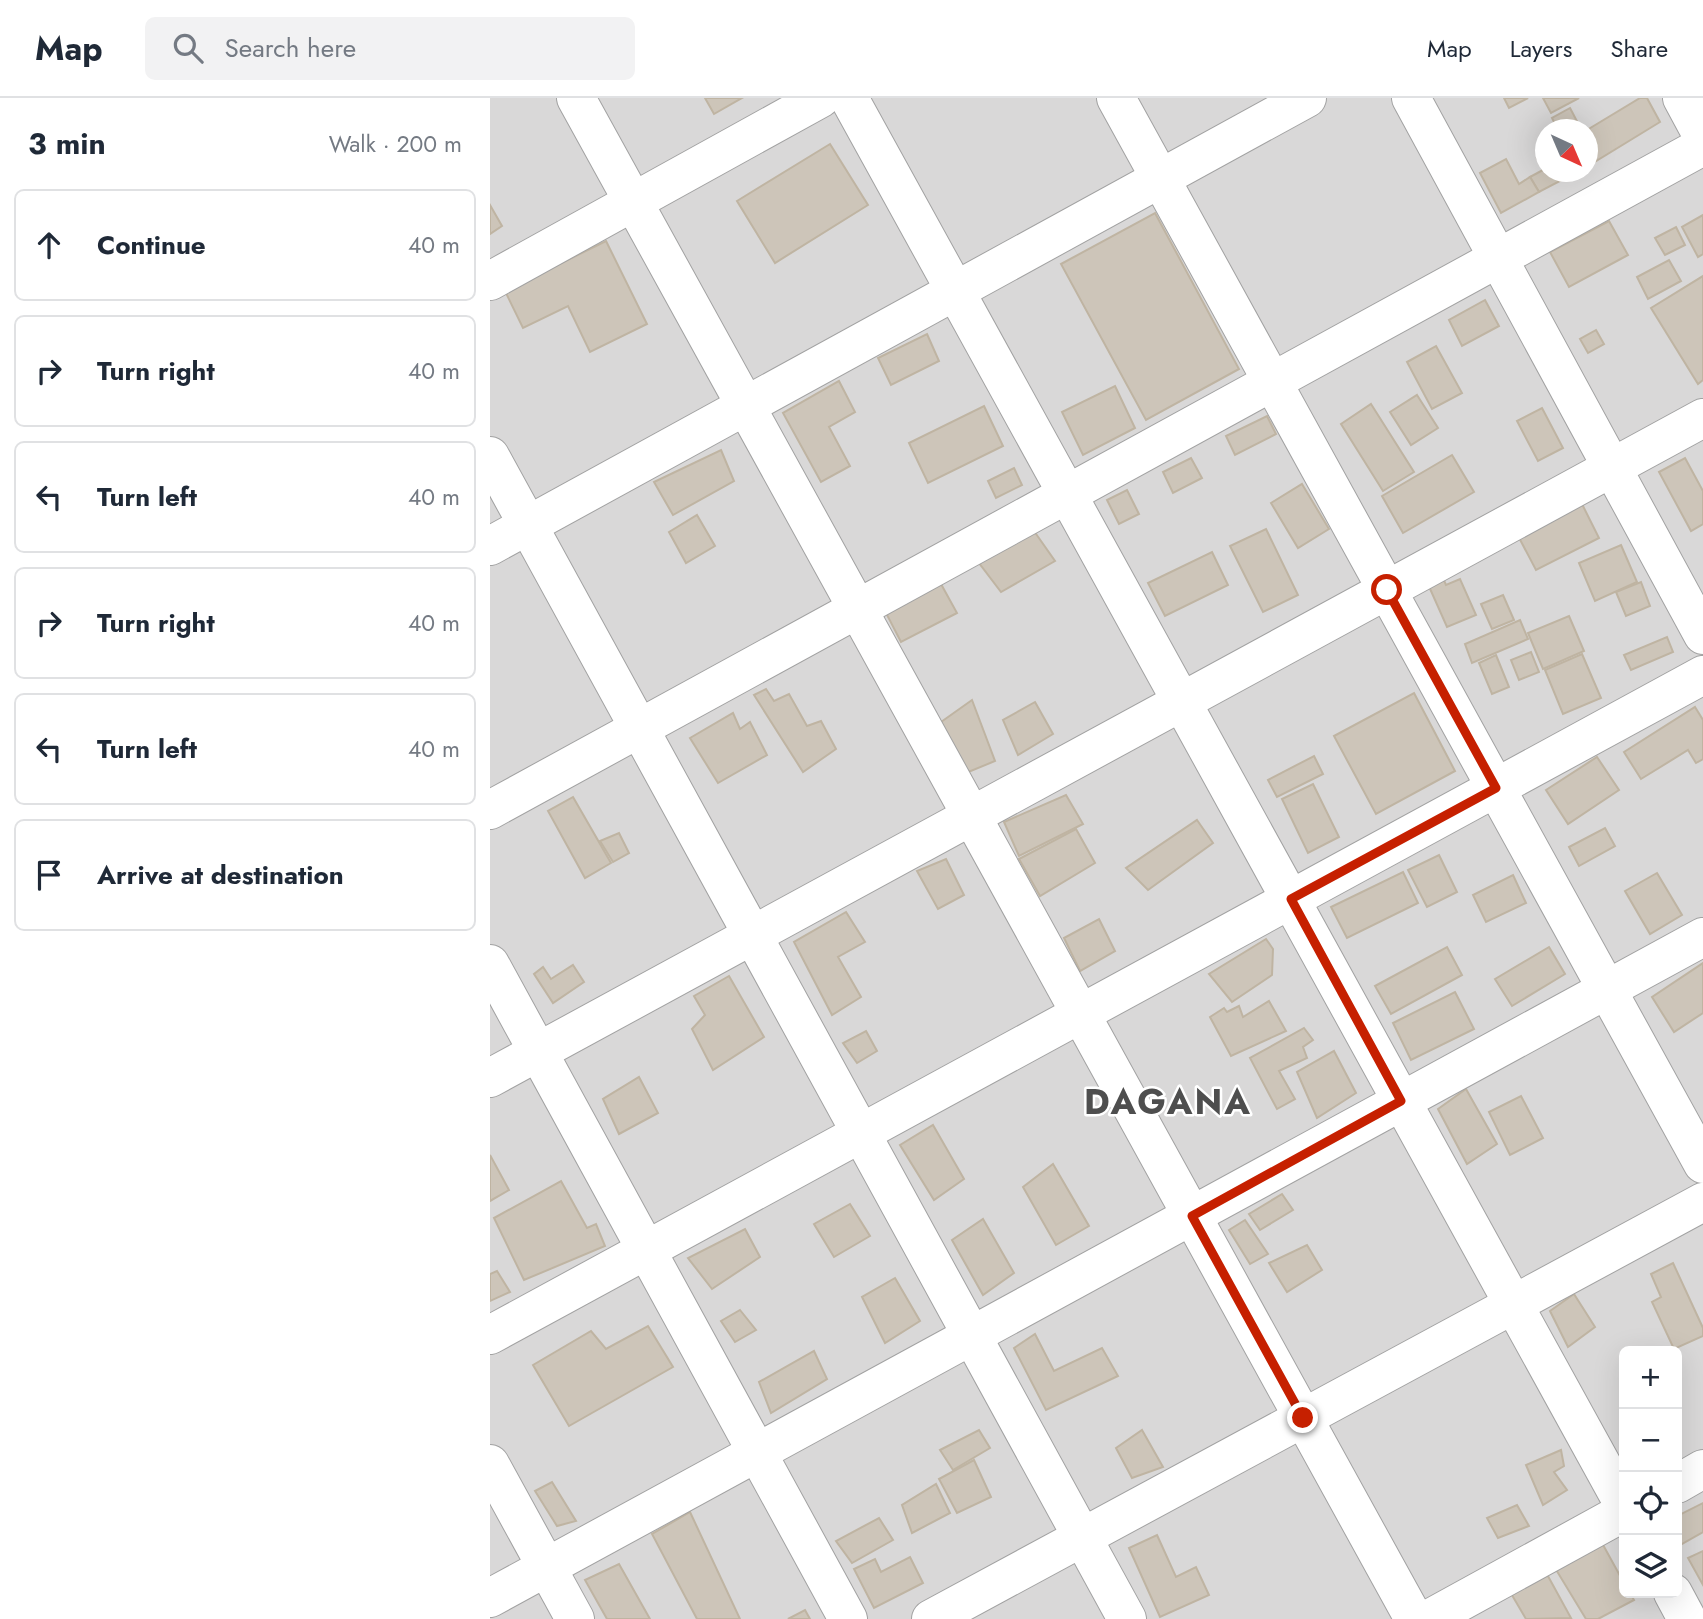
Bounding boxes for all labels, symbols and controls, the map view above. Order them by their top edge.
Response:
search box [145,17,635,80]
text: Map [35,25,103,72]
icon: search [169,29,207,67]
text: Search here [225,29,356,67]
text: Map [1427,31,1472,66]
text: Layers [1510,31,1572,66]
text: Share [1610,31,1668,66]
north arrow [1535,119,1598,182]
text: 3 min [28,122,106,165]
text: Walk · 200 m [329,127,462,161]
icon: ahead [30,226,68,264]
text: Continue [97,226,206,264]
text: 40 m [408,228,460,262]
icon: right [30,352,68,390]
text: Turn right [97,352,215,390]
text: 40 m [408,354,460,388]
icon: left [30,478,68,516]
text: Turn left [97,478,197,516]
text: 40 m [408,480,460,514]
route start [1371,574,1402,605]
icon: right [30,604,68,642]
text: Turn right [97,604,215,642]
text: 40 m [408,606,460,640]
icon: left [30,730,68,768]
text: Turn left [97,730,197,768]
text: 40 m [408,732,460,766]
icon: arrive [30,856,68,894]
text: Arrive at destination [97,856,344,894]
district label: DAGANA [1084,1077,1252,1127]
map controls [1619,1346,1682,1598]
button: + [1619,1346,1682,1409]
route end [1287,1402,1318,1433]
button: − [1619,1409,1682,1472]
button: locate [1619,1472,1682,1535]
button: layers [1619,1535,1682,1598]

